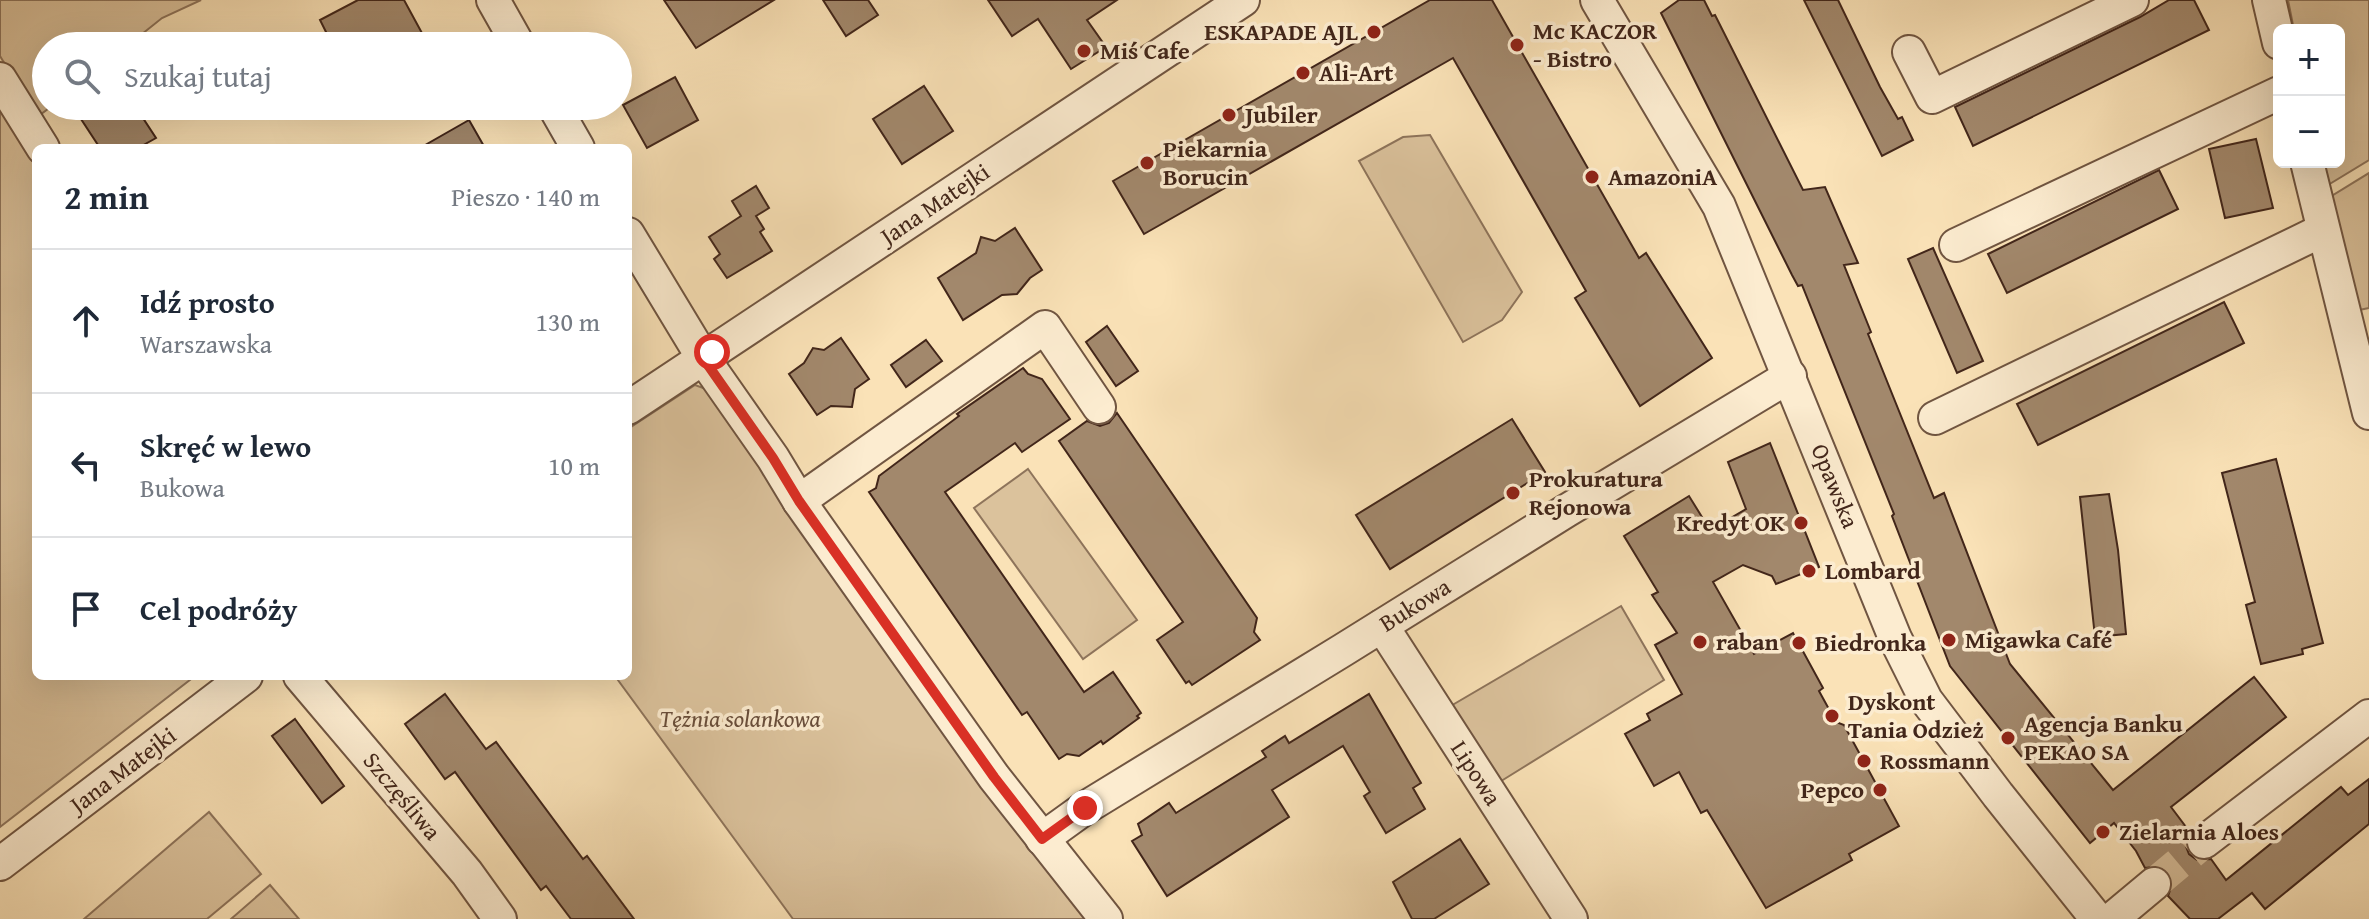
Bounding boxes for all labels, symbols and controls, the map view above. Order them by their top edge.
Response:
place label: Mc KACZOR - Bistro [1533,13,1657,76]
place label: ESKAPADE AJL [1204,14,1359,49]
marker: ESKAPADE AJL [1365,23,1383,41]
map controls [2273,24,2345,168]
button: + [2273,24,2345,96]
search box [32,32,632,120]
place label: Miś Cafe [1100,33,1190,68]
marker: Mc KACZOR - Bistro [1508,36,1526,54]
marker: Miś Cafe [1075,42,1093,60]
icon: search [60,54,104,98]
text: Szukaj tutaj [124,54,272,98]
place label: Ali-Art [1319,55,1393,90]
marker: Ali-Art [1294,64,1312,82]
button: − [2273,96,2345,168]
place label: Jubiler [1241,97,1318,132]
marker: Jubiler [1220,106,1238,124]
place label: Piekarnia Borucin [1163,131,1268,194]
street label: Jana Matejki [871,154,997,255]
marker: Piekarnia Borucin [1138,154,1156,172]
place label: AmazoniA [1608,159,1718,194]
marker: AmazoniA [1583,168,1601,186]
text: 2 min [64,172,149,221]
text: Pieszo · 140 m [451,177,600,216]
text: Idź prosto [140,280,275,324]
icon: ahead [64,299,108,343]
text: 130 m [535,302,600,341]
text: Warszawska [140,324,272,363]
route start [694,334,730,370]
text: Skręć w lewo [140,424,311,468]
street label: Opawska [1803,438,1869,534]
icon: left [64,443,108,487]
text: 10 m [548,446,600,485]
place label: Prokuratura Rejonowa [1529,461,1664,524]
text: Bukowa [140,468,225,507]
marker: Prokuratura Rejonowa [1504,484,1522,502]
place label: Kredyt OK [1677,505,1786,540]
marker: Kredyt OK [1792,514,1810,532]
place label: Lombard [1825,553,1921,588]
marker: Lombard [1800,562,1818,580]
street label: Bukowa [1372,569,1458,640]
icon: arrive [64,587,108,631]
text: Cel podróży [140,587,297,631]
place label: Migawka Café [1965,622,2112,657]
place label: raban [1716,624,1779,659]
place label: Biedronka [1815,625,1927,660]
marker: Migawka Café [1940,631,1958,649]
marker: raban [1691,633,1709,651]
marker: Biedronka [1790,634,1808,652]
place label: Dyskont Tania Odzież [1848,684,1984,747]
park label: Tężnia solankowa [659,701,821,736]
place label: Agencja Banku PEKAO SA [2024,706,2183,769]
marker: Dyskont Tania Odzież [1823,707,1841,725]
street label: Jana Matejki [60,718,183,823]
marker: Agencja Banku PEKAO SA [1999,729,2017,747]
street label: Lipowa [1442,733,1511,813]
place label: Rossmann [1880,743,1990,778]
street label: Szczęśliwa [355,744,450,848]
marker: Rossmann [1855,752,1873,770]
place label: Pepco [1801,772,1864,807]
marker: Pepco [1871,781,1889,799]
route end [1067,790,1103,826]
place label: Zielarnia Aloes [2119,814,2279,849]
marker: Zielarnia Aloes [2094,823,2112,841]

